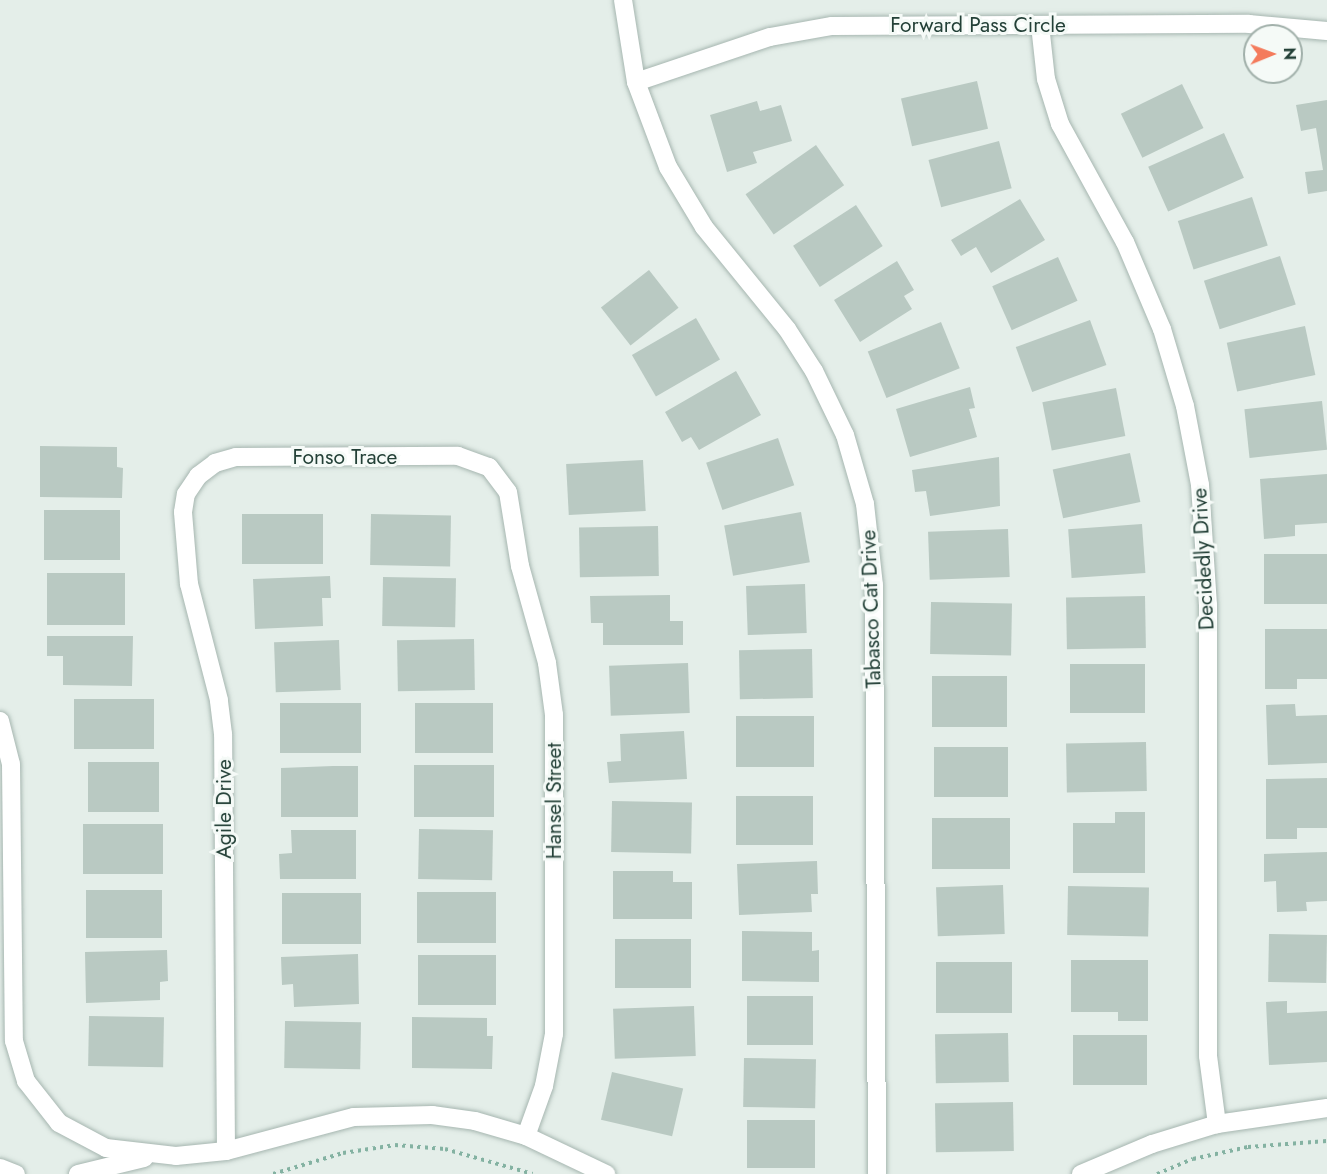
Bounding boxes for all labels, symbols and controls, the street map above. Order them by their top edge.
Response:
street label: Forward Pass Circle [890,12,1066,38]
north arrow [1243,24,1303,84]
text: N [1278,47,1301,60]
street label: Fonso Trace [293,444,397,470]
street label: Decidedly Drive [1187,487,1219,631]
street label: Tabasco Cat Drive [856,529,886,689]
street label: Hansel Street [541,743,567,859]
street label: Agile Drive [211,759,237,859]

